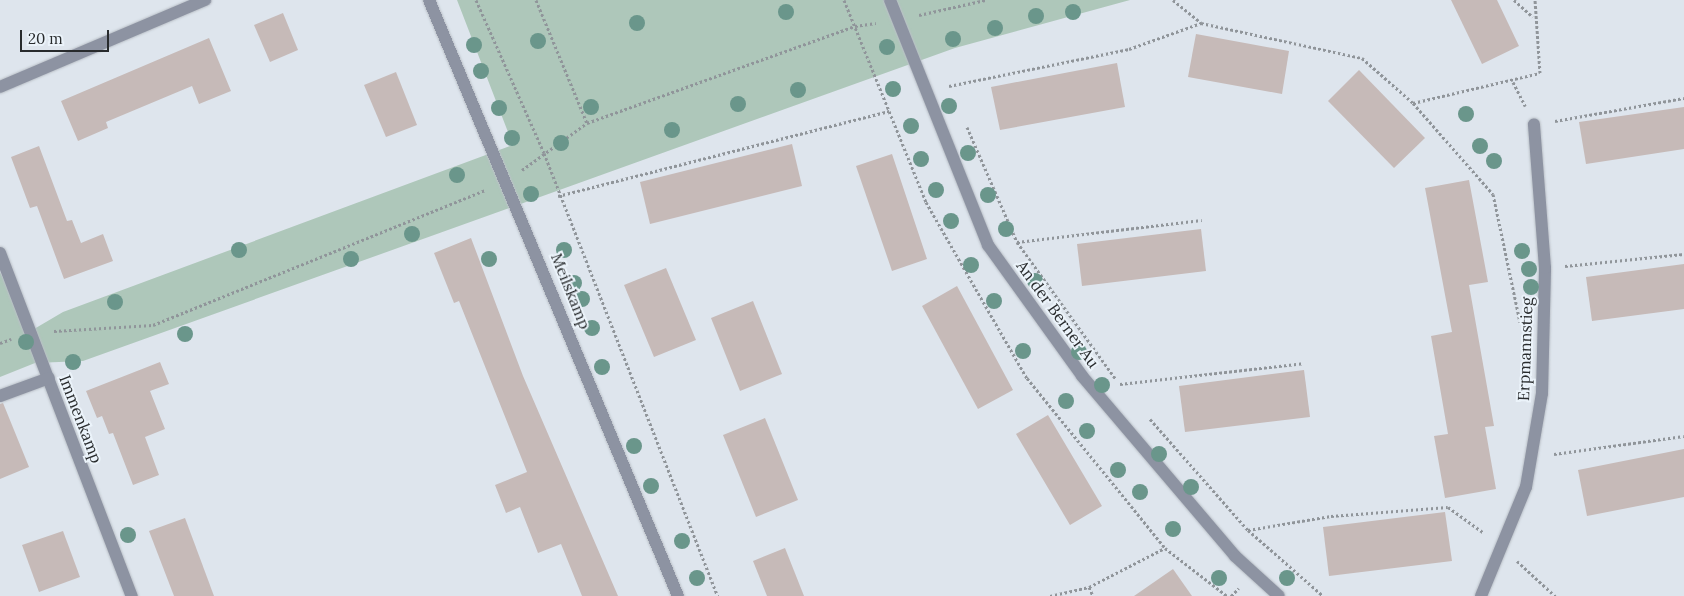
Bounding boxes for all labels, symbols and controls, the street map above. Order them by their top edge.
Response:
scale bar [22,20,111,52]
text: 20 m [28,29,63,48]
street label: Meilskamp [547,250,595,332]
street label: An der Berner Au [1013,257,1103,371]
street label: Erpmannstieg [1514,297,1536,401]
street label: Immenkamp [55,372,107,466]

